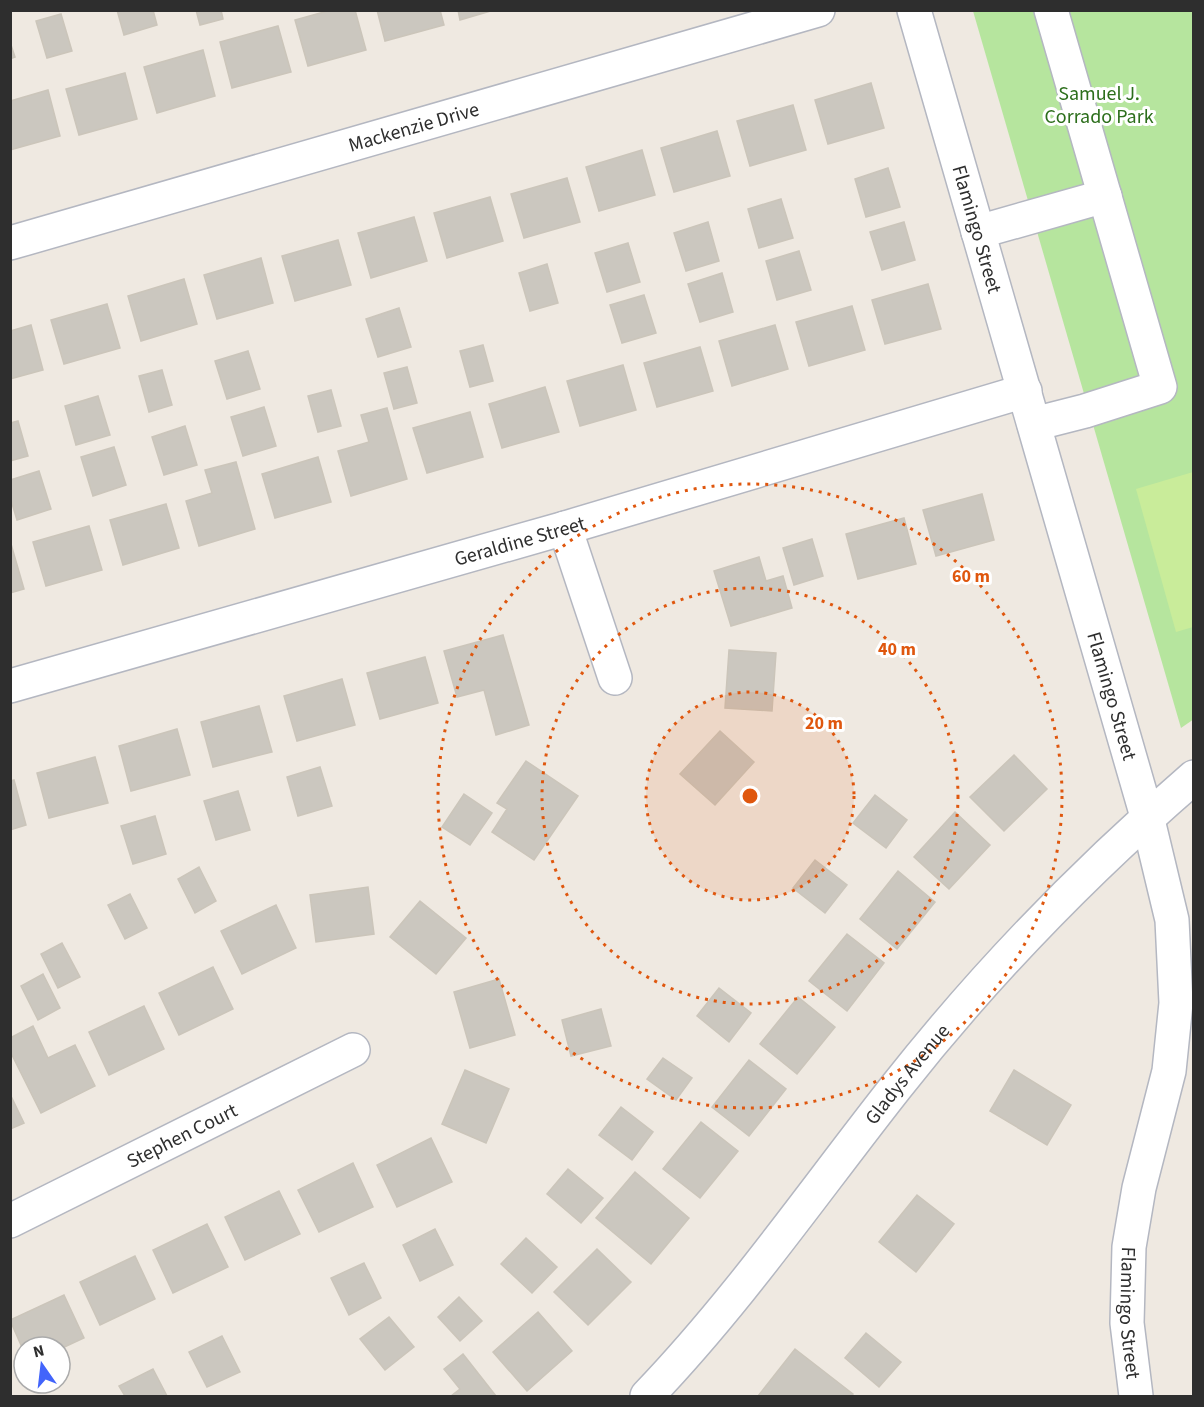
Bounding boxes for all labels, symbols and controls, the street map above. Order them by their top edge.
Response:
park label: Samuel J. Corrado Park [1044,80,1154,131]
street label: Mackenzie Drive [345,95,483,160]
street label: Flamingo Street [944,162,1008,297]
street label: Geraldine Street [451,510,589,574]
text: 60 m [952,564,990,589]
street label: Flamingo Street [1079,629,1143,764]
text: 40 m [878,637,916,662]
text: 20 m [805,711,843,736]
centre of rings [740,786,760,806]
street label: Gladys Avenue [859,1018,957,1131]
street label: Stephen Court [122,1097,243,1176]
street label: Flamingo Street [1112,1246,1147,1381]
north arrow [12,1335,72,1395]
text: N [31,1339,46,1363]

